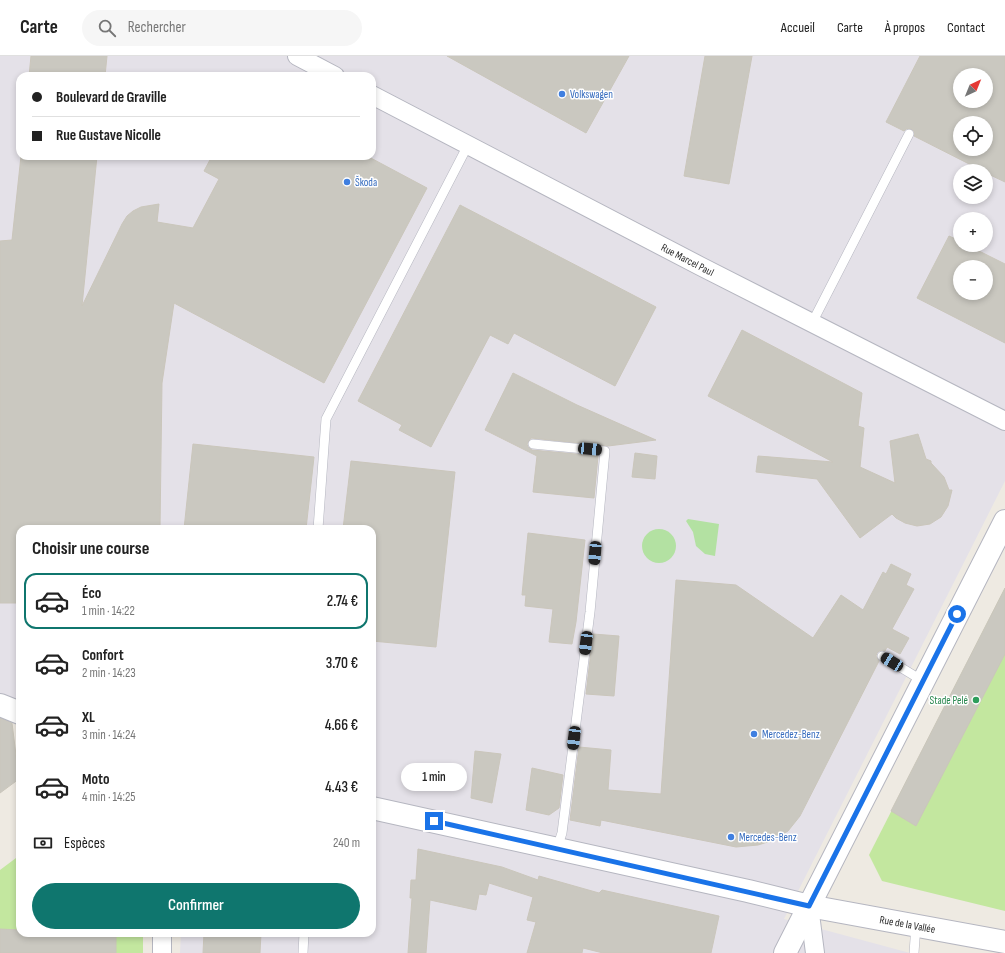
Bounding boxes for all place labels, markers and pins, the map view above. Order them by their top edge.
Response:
place label: Volkswagen [570,88,613,101]
marker: Volkswagen [557,89,567,99]
place label: Škoda [355,175,377,189]
marker: Škoda [342,177,352,187]
place label: Stade Pelé [929,694,968,707]
marker: Stade Pelé [971,695,981,705]
place label: Mercedez-Benz [762,728,820,741]
marker: Mercedez-Benz [749,729,759,739]
place label: Mercedes-Benz [739,831,797,844]
marker: Mercedes-Benz [726,832,736,842]

